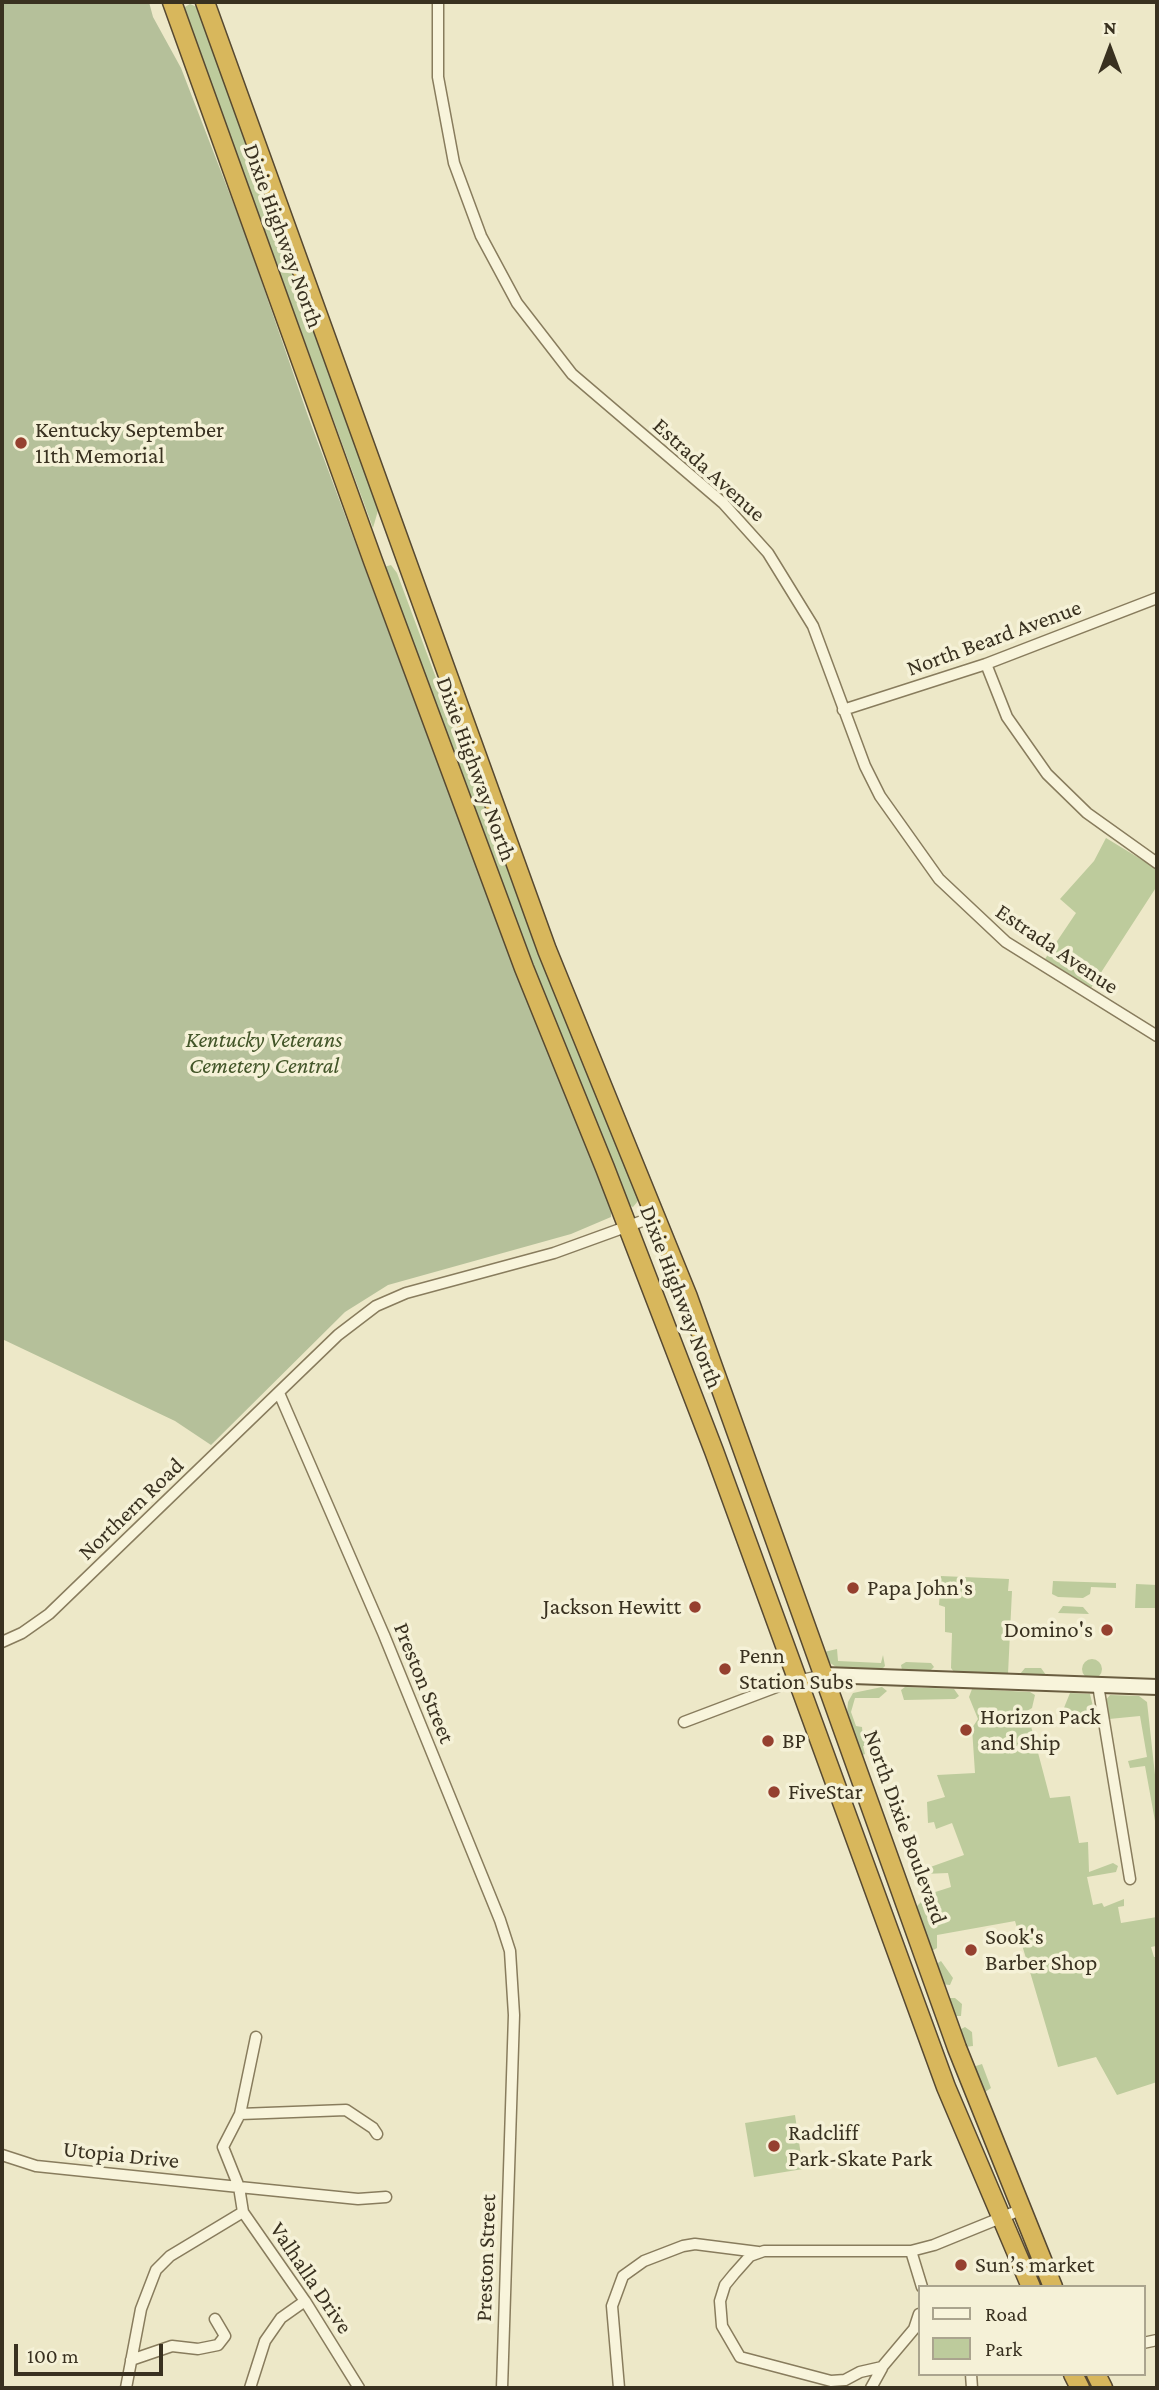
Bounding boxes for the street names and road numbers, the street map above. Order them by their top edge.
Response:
street label: Dixie Highway North [237,140,329,332]
street label: Estrada Avenue [647,412,771,528]
street label: North Beard Avenue [903,594,1085,682]
street label: Dixie Highway North [430,673,522,865]
street label: Estrada Avenue [990,898,1124,1000]
street label: Dixie Highway North [633,1202,729,1392]
street label: Northern Road [72,1452,190,1566]
street label: Preston Street [387,1619,461,1747]
street label: North Dixie Boulevard [857,1726,953,1928]
street label: Utopia Drive [62,2135,180,2175]
street label: Preston Street [470,2194,502,2322]
street label: Valhalla Drive [264,2217,358,2339]

